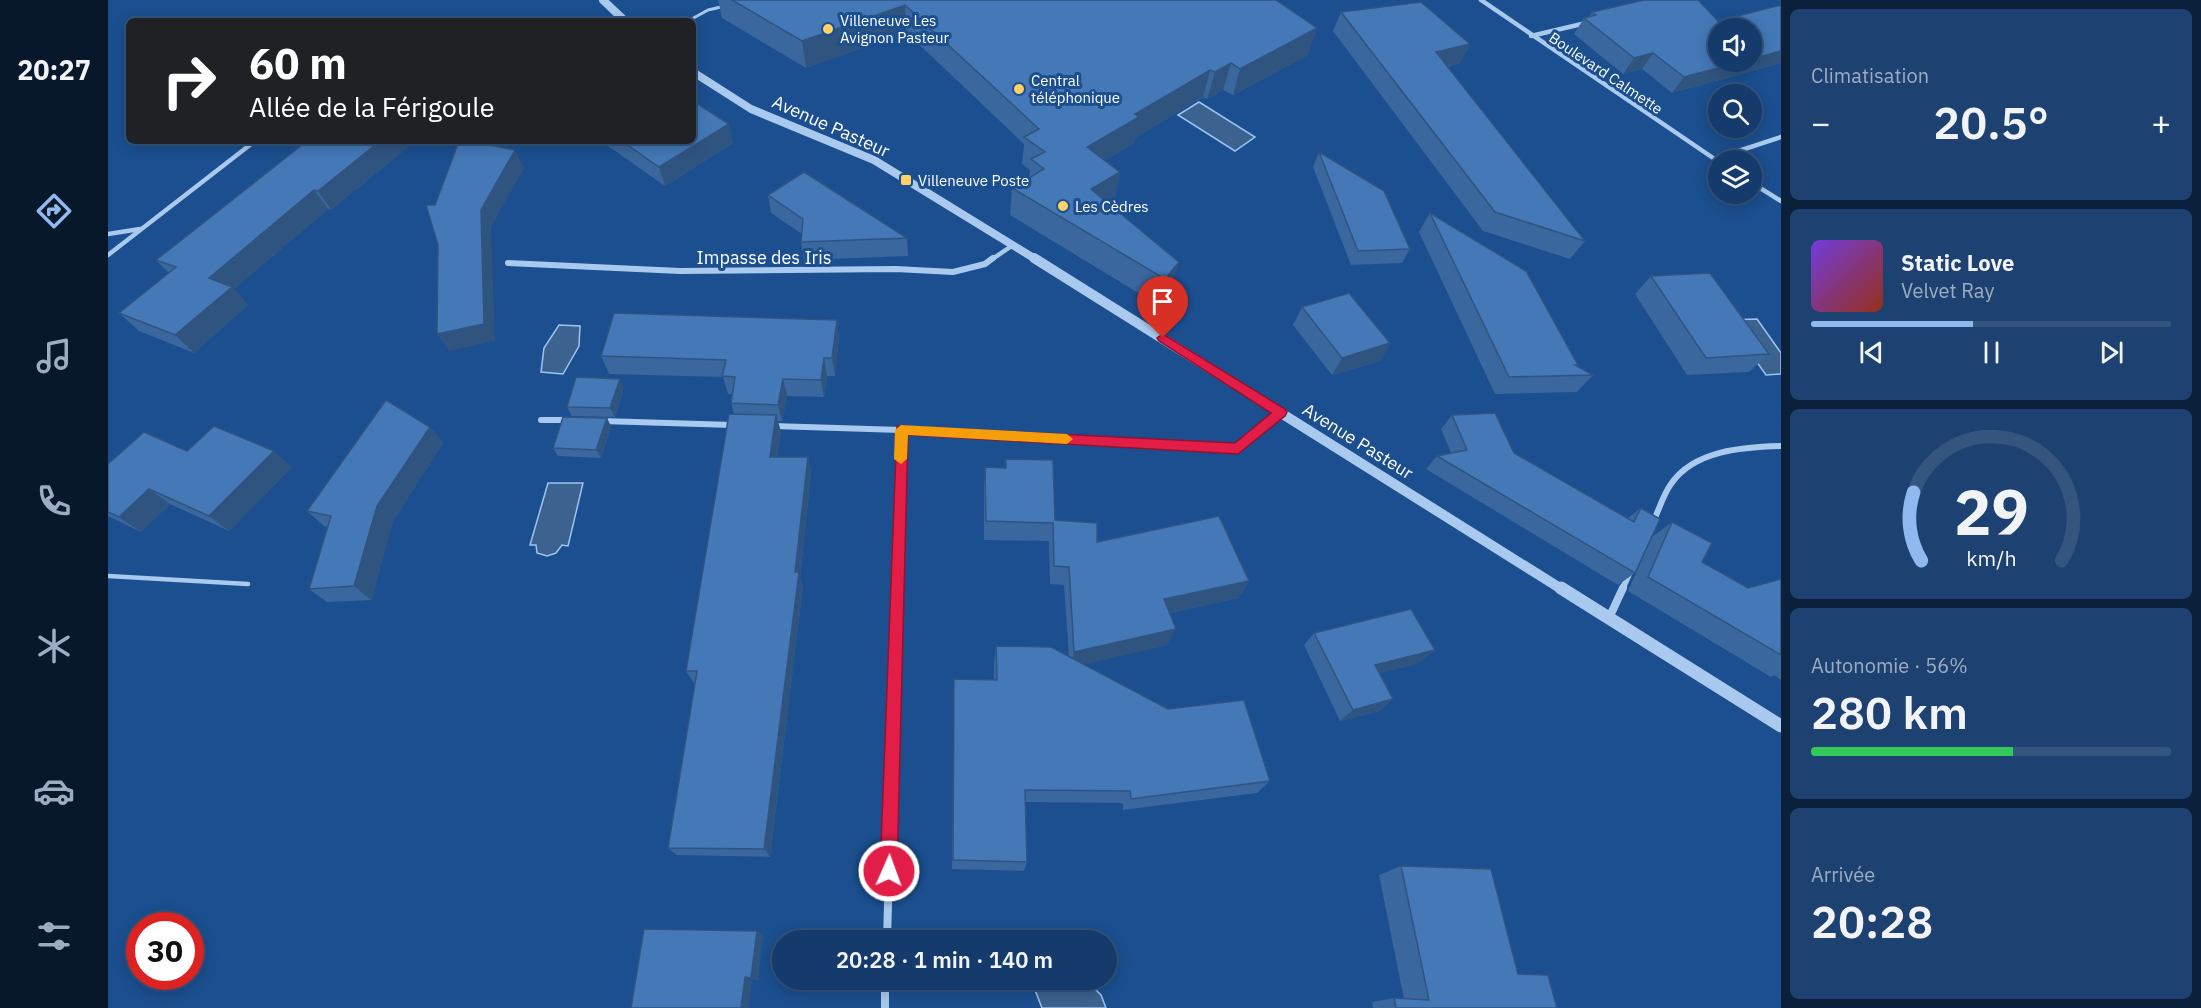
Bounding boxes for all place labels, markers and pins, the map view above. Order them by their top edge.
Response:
place label: Villeneuve Les Avignon Pasteur [840,11,949,47]
marker: Villeneuve Les Avignon Pasteur [821,22,835,36]
place label: Central téléphonique [1031,71,1120,107]
marker: Central téléphonique [1012,82,1026,96]
place label: Villeneuve Poste [918,171,1029,190]
marker: Villeneuve Poste [899,173,913,187]
place label: Les Cèdres [1075,197,1149,216]
marker: Les Cèdres [1056,199,1070,213]
pin [1137,276,1188,338]

